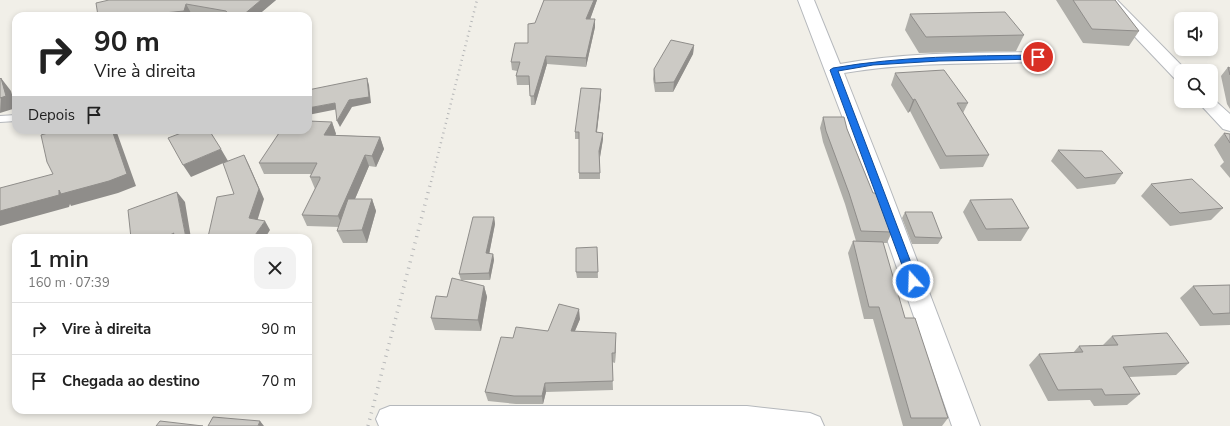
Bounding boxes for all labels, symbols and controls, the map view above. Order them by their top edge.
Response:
map controls [1174,12,1218,108]
button: sound [1174,12,1218,56]
text: 90 m [94,23,160,61]
icon: right [28,28,80,80]
pin [1021,40,1055,74]
icon: arrive [1027,46,1049,68]
text: Vire à direita [94,59,196,83]
button: search [1174,64,1218,108]
icon: arrive [83,104,105,126]
text: Depois [28,105,75,125]
text: 1 min [28,243,89,275]
button: close [254,247,296,289]
position arrow [892,260,934,302]
text: 160 m · 07:39 [28,274,110,292]
icon: right [28,318,50,340]
text: Vire à direita [62,319,151,339]
text: 90 m [261,319,296,339]
icon: arrive [28,370,50,392]
text: Chegada ao destino [62,371,200,391]
text: 70 m [261,371,296,391]

